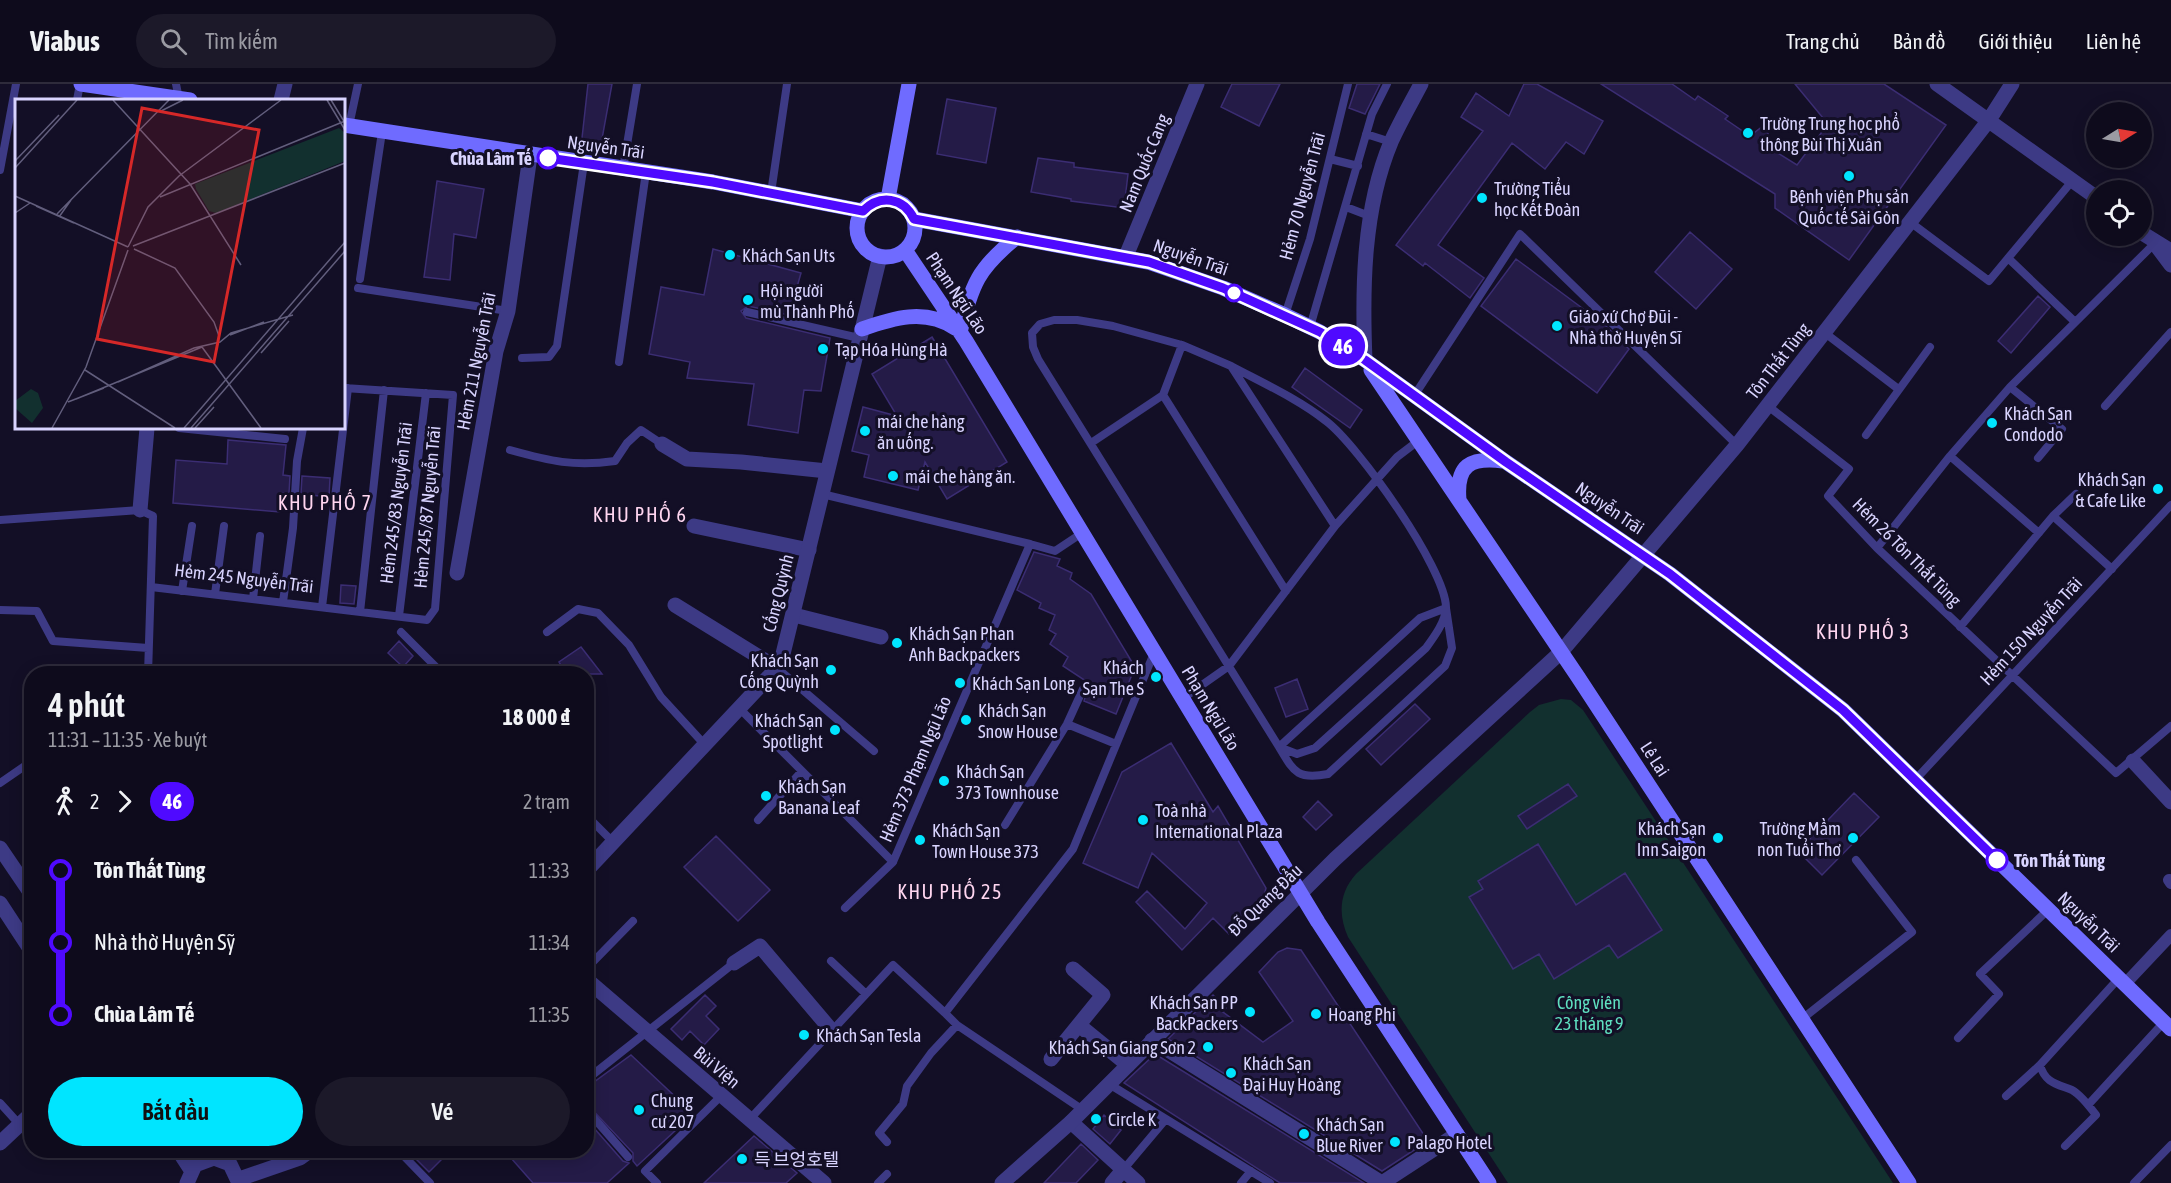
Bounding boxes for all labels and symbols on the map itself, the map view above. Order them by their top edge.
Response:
inset map [15,99,345,429]
north arrow [2086,102,2152,168]
street label: Nam Quốc Cang [1114,110,1173,215]
place label: Trường Trung học phổ thông Bùi Thị Xuân [1760,112,1900,155]
marker: Trường Trung học phổ thông Bùi Thị Xuân [1741,126,1755,140]
street label: Hẻm 70 Nguyễn Trãi [1275,130,1329,262]
street label: Nguyễn Trãi [566,131,646,163]
marker: Chùa Lâm Tế [537,147,559,169]
place label: Chùa Lâm Tế [450,148,532,169]
marker: Bệnh viện Phụ sản Quốc tế Sài Gòn [1842,169,1856,183]
place label: Trường Tiểu học Kết Đoàn [1494,177,1580,220]
place label: Bệnh viện Phụ sản Quốc tế Sài Gòn [1789,186,1909,228]
marker: Trường Tiểu học Kết Đoàn [1475,191,1489,205]
street label: Nguyễn Trãi [1151,234,1231,280]
place label: Khách Sạn Uts [742,245,835,266]
marker: Khách Sạn Uts [723,248,737,262]
street label: Phạm Ngũ Lão [922,248,992,338]
place label: Hội người mù Thành Phố [760,280,855,322]
unlabelled marker [1225,284,1243,302]
street label: Hẻm 211 Nguyễn Trãi [452,290,500,432]
marker: Hội người mù Thành Phố [741,293,755,307]
place label: Giáo xứ Chợ Đũi - Nhà thờ Huyện Sĩ [1569,306,1682,348]
street label: Tôn Thất Tùng [1741,318,1814,403]
marker: Giáo xứ Chợ Đũi - Nhà thờ Huyện Sĩ [1550,319,1564,333]
line badge: 46 [1316,326,1370,366]
place label: Tạp Hóa Hùng Hà [835,339,948,360]
marker: Tạp Hóa Hùng Hà [816,342,830,356]
place label: Khách Sạn Condodo [2004,403,2072,445]
place label: mái che hàng ăn uống. [877,411,965,453]
marker: Khách Sạn Condodo [1985,416,1999,430]
street label: Hẻm 245/83 Nguyễn Trãi [376,421,416,585]
marker: mái che hàng ăn uống. [858,424,872,438]
street label: Hẻm 245/87 Nguyễn Trãi [409,425,445,589]
place label: mái che hàng ăn. [905,466,1015,487]
marker: mái che hàng ăn. [886,469,900,483]
place label: Khách Sạn & Cafe Like [2075,469,2146,511]
street label: Nguyễn Trãi [1572,477,1648,539]
marker: Khách Sạn & Cafe Like [2151,482,2165,496]
district label: KHU PHỐ 7 [278,489,372,514]
street label: Hẻm 26 Tôn Thất Tùng [1849,493,1966,611]
district label: KHU PHỐ 6 [593,501,687,526]
street label: Cống Quỳnh [757,552,798,634]
street label: Hẻm 245 Nguyễn Trãi [173,559,315,597]
street label: Hẻm 150 Nguyễn Trãi [1976,573,2086,689]
district label: KHU PHỐ 3 [1816,618,1910,643]
place label: Khách Sạn Phan Anh Backpackers [909,623,1020,665]
marker: Khách Sạn Phan Anh Backpackers [890,636,904,650]
place label: Khách Sạn Cống Quỳnh [739,650,819,692]
place label: Khách Sạn The S [1082,657,1144,699]
street label: Phạm Ngũ Lão [1178,662,1244,754]
marker: Khách Sạn Cống Quỳnh [824,663,838,677]
marker: Khách Sạn The S [1149,670,1163,684]
place label: Khách Sạn Long [972,673,1075,694]
marker: Khách Sạn Long [953,676,967,690]
street label: Hẻm 373 Phạm Ngũ Lão [875,693,955,845]
place label: Khách Sạn Snow House [978,700,1058,742]
place label: Khách Sạn Spotlight [755,710,823,752]
marker: Khách Sạn Snow House [959,713,973,727]
marker: Khách Sạn Spotlight [828,723,842,737]
street label: Lê Lai [1636,738,1674,780]
place label: Khách Sạn 373 Townhouse [956,761,1059,803]
marker: Khách Sạn 373 Townhouse [937,774,951,788]
place label: Khách Sạn Banana Leaf [778,776,860,818]
marker: Khách Sạn Banana Leaf [759,789,773,803]
place label: Toà nhà International Plaza [1155,800,1283,842]
marker: Toà nhà International Plaza [1136,813,1150,827]
place label: Trường Mầm non Tuổi Thơ [1757,817,1842,860]
place label: Khách Sạn Inn Saigon [1637,818,1706,860]
place label: Khách Sạn Town House 373 [932,820,1039,862]
marker: Khách Sạn Inn Saigon [1711,831,1725,845]
marker: Trường Mầm non Tuổi Thơ [1846,831,1860,845]
marker: Khách Sạn Town House 373 [913,833,927,847]
marker: Tôn Thất Tùng [1986,849,2008,871]
place label: Tôn Thất Tùng [2014,850,2105,871]
street label: Ðỗ Quang Ðẩu [1223,859,1306,940]
district label: KHU PHỐ 25 [897,878,1003,903]
street label: Nguyễn Trãi [2054,887,2124,957]
place label: Khách Sạn PP BackPackers [1149,992,1238,1034]
park label: Công viên 23 tháng 9 [1554,992,1624,1034]
place label: Hoang Phi [1328,1004,1396,1025]
marker: Khách Sạn PP BackPackers [1243,1005,1257,1019]
marker: Hoang Phi [1309,1007,1323,1021]
place label: Khách Sạn Tesla [816,1025,921,1046]
marker: Khách Sạn Tesla [797,1028,811,1042]
place label: Khách Sạn Giang Sơn 2 [1048,1037,1196,1058]
marker: Khách Sạn Giang Sơn 2 [1201,1040,1215,1054]
street label: Bùi Viện [690,1042,744,1092]
place label: Khách Sạn Đại Huy Hoàng [1243,1053,1341,1095]
marker: Khách Sạn Đại Huy Hoàng [1224,1066,1238,1080]
place label: Chung cư 207 [651,1090,694,1132]
marker: Chung cư 207 [632,1103,646,1117]
place label: Circle K [1108,1109,1156,1130]
marker: Circle K [1089,1112,1103,1126]
place label: Khách Sạn Blue River [1316,1114,1384,1156]
marker: Khách Sạn Blue River [1297,1127,1311,1141]
place label: Palago Hotel [1407,1132,1492,1153]
marker: Palago Hotel [1388,1135,1402,1149]
place label: 득 브엉호텔 [754,1149,839,1170]
marker: 득 브엉호텔 [735,1152,749,1166]

